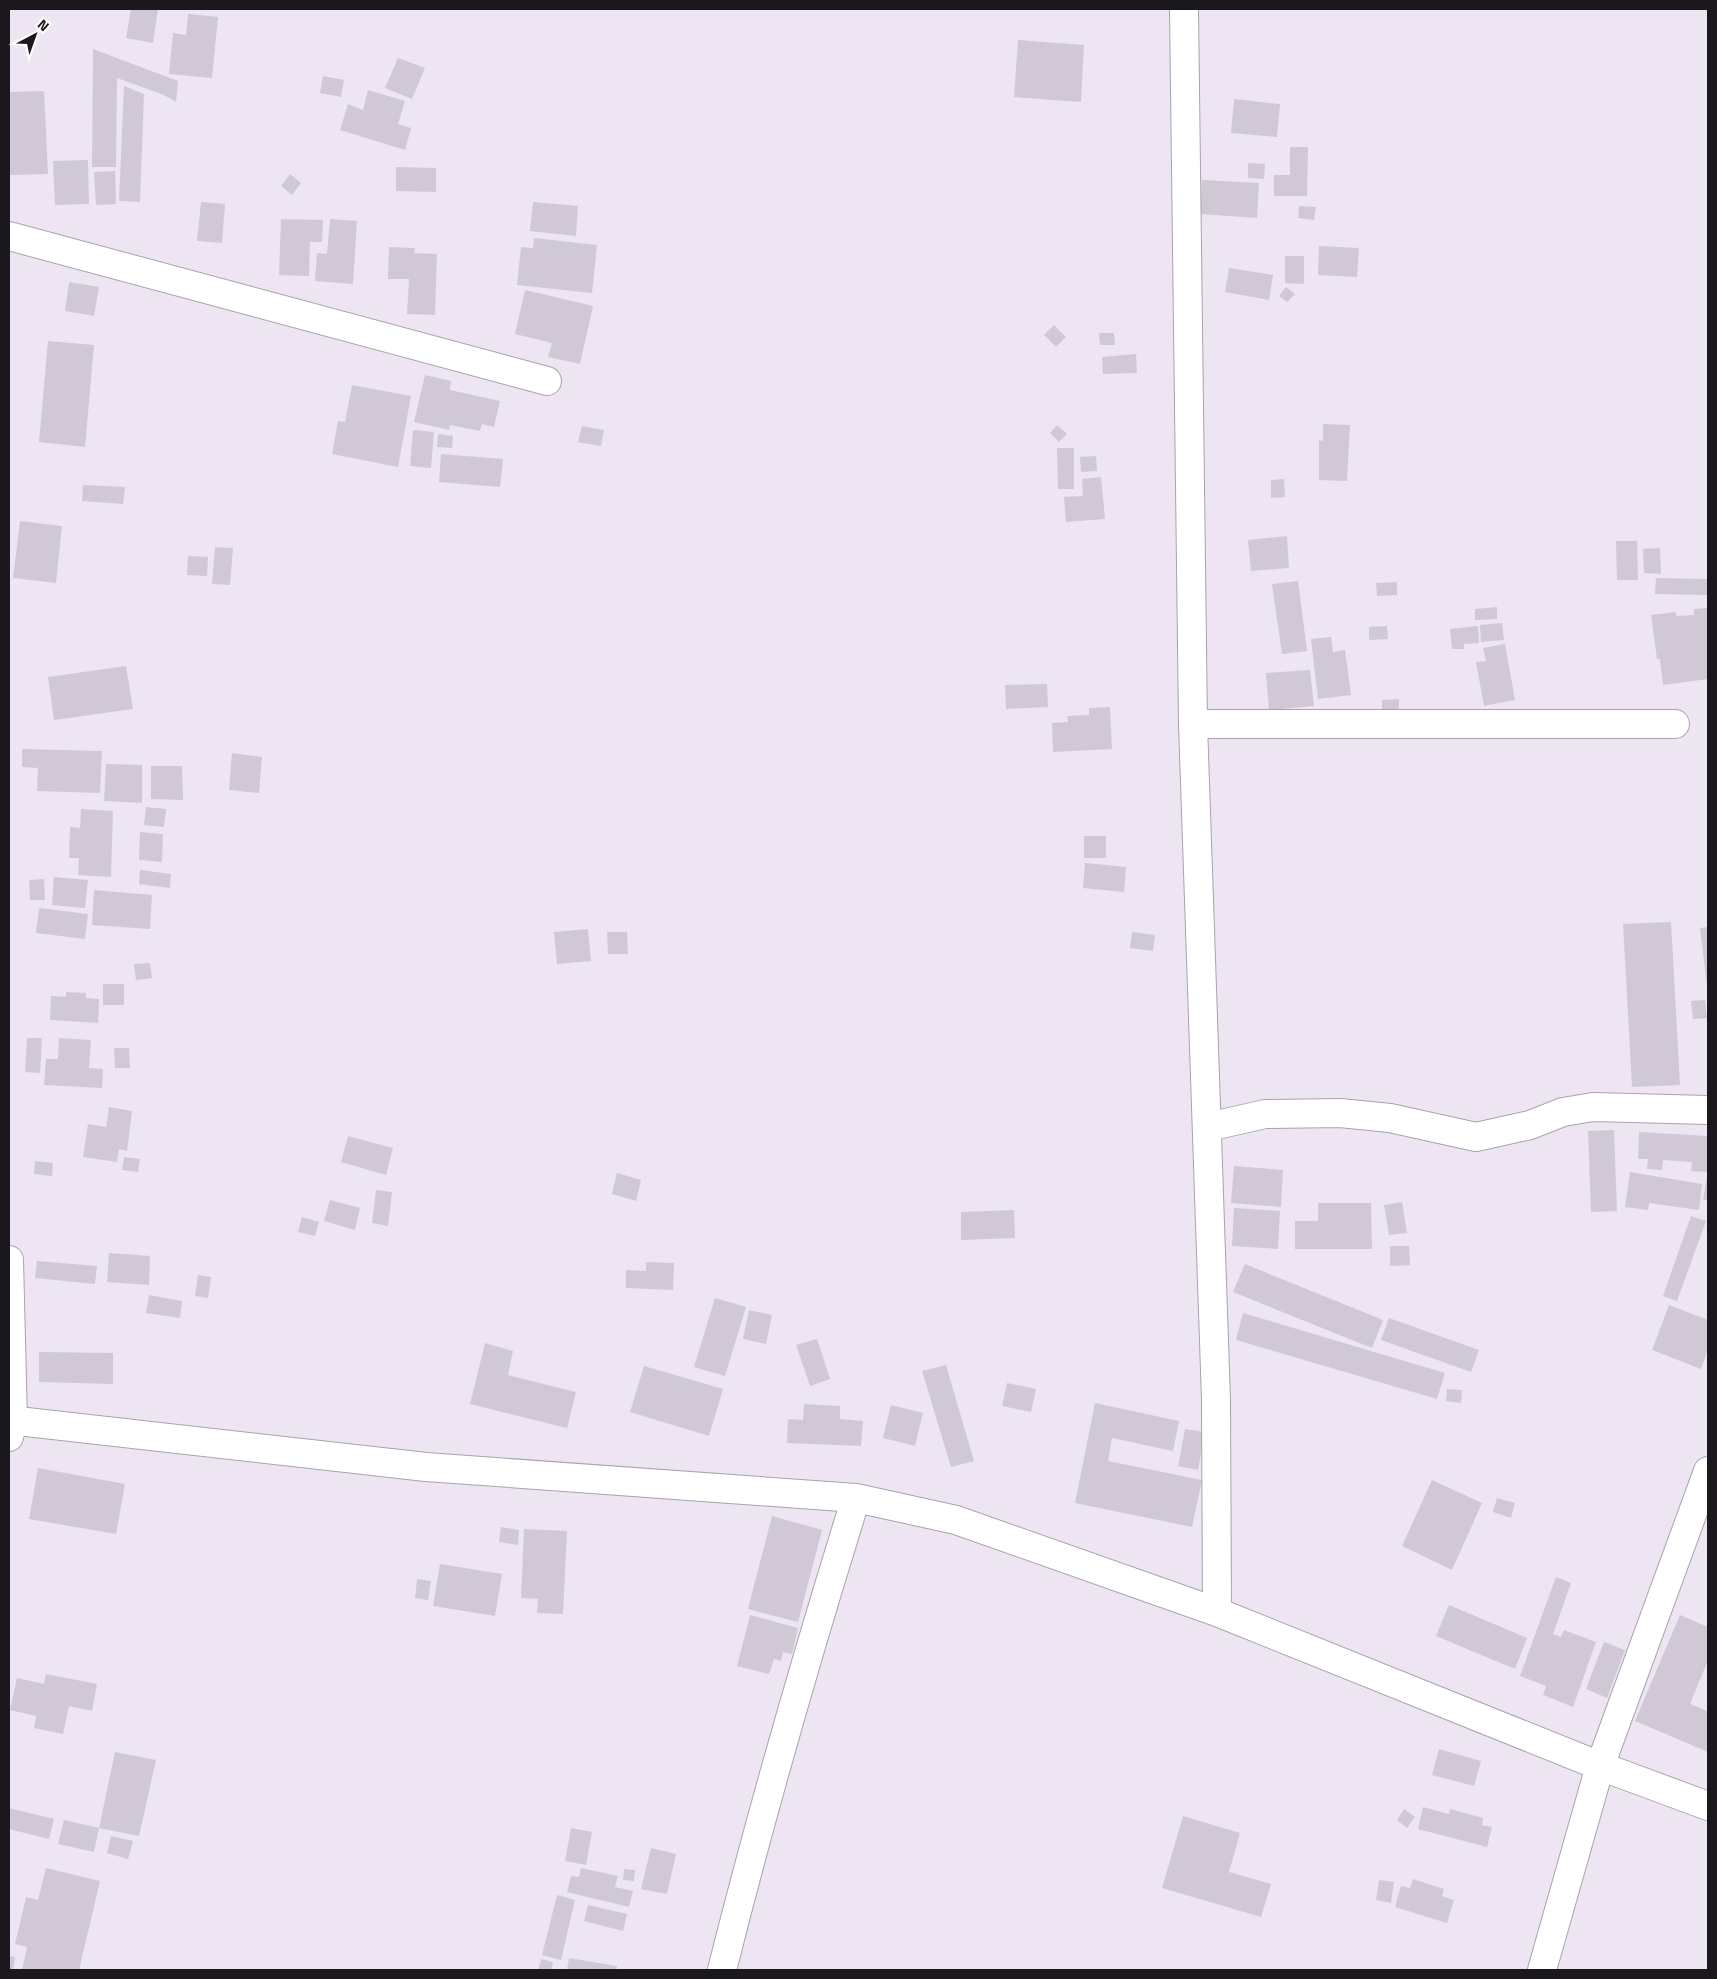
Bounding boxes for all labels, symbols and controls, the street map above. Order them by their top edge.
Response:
north arrow [10,10,60,60]
text: N [33,14,54,36]

